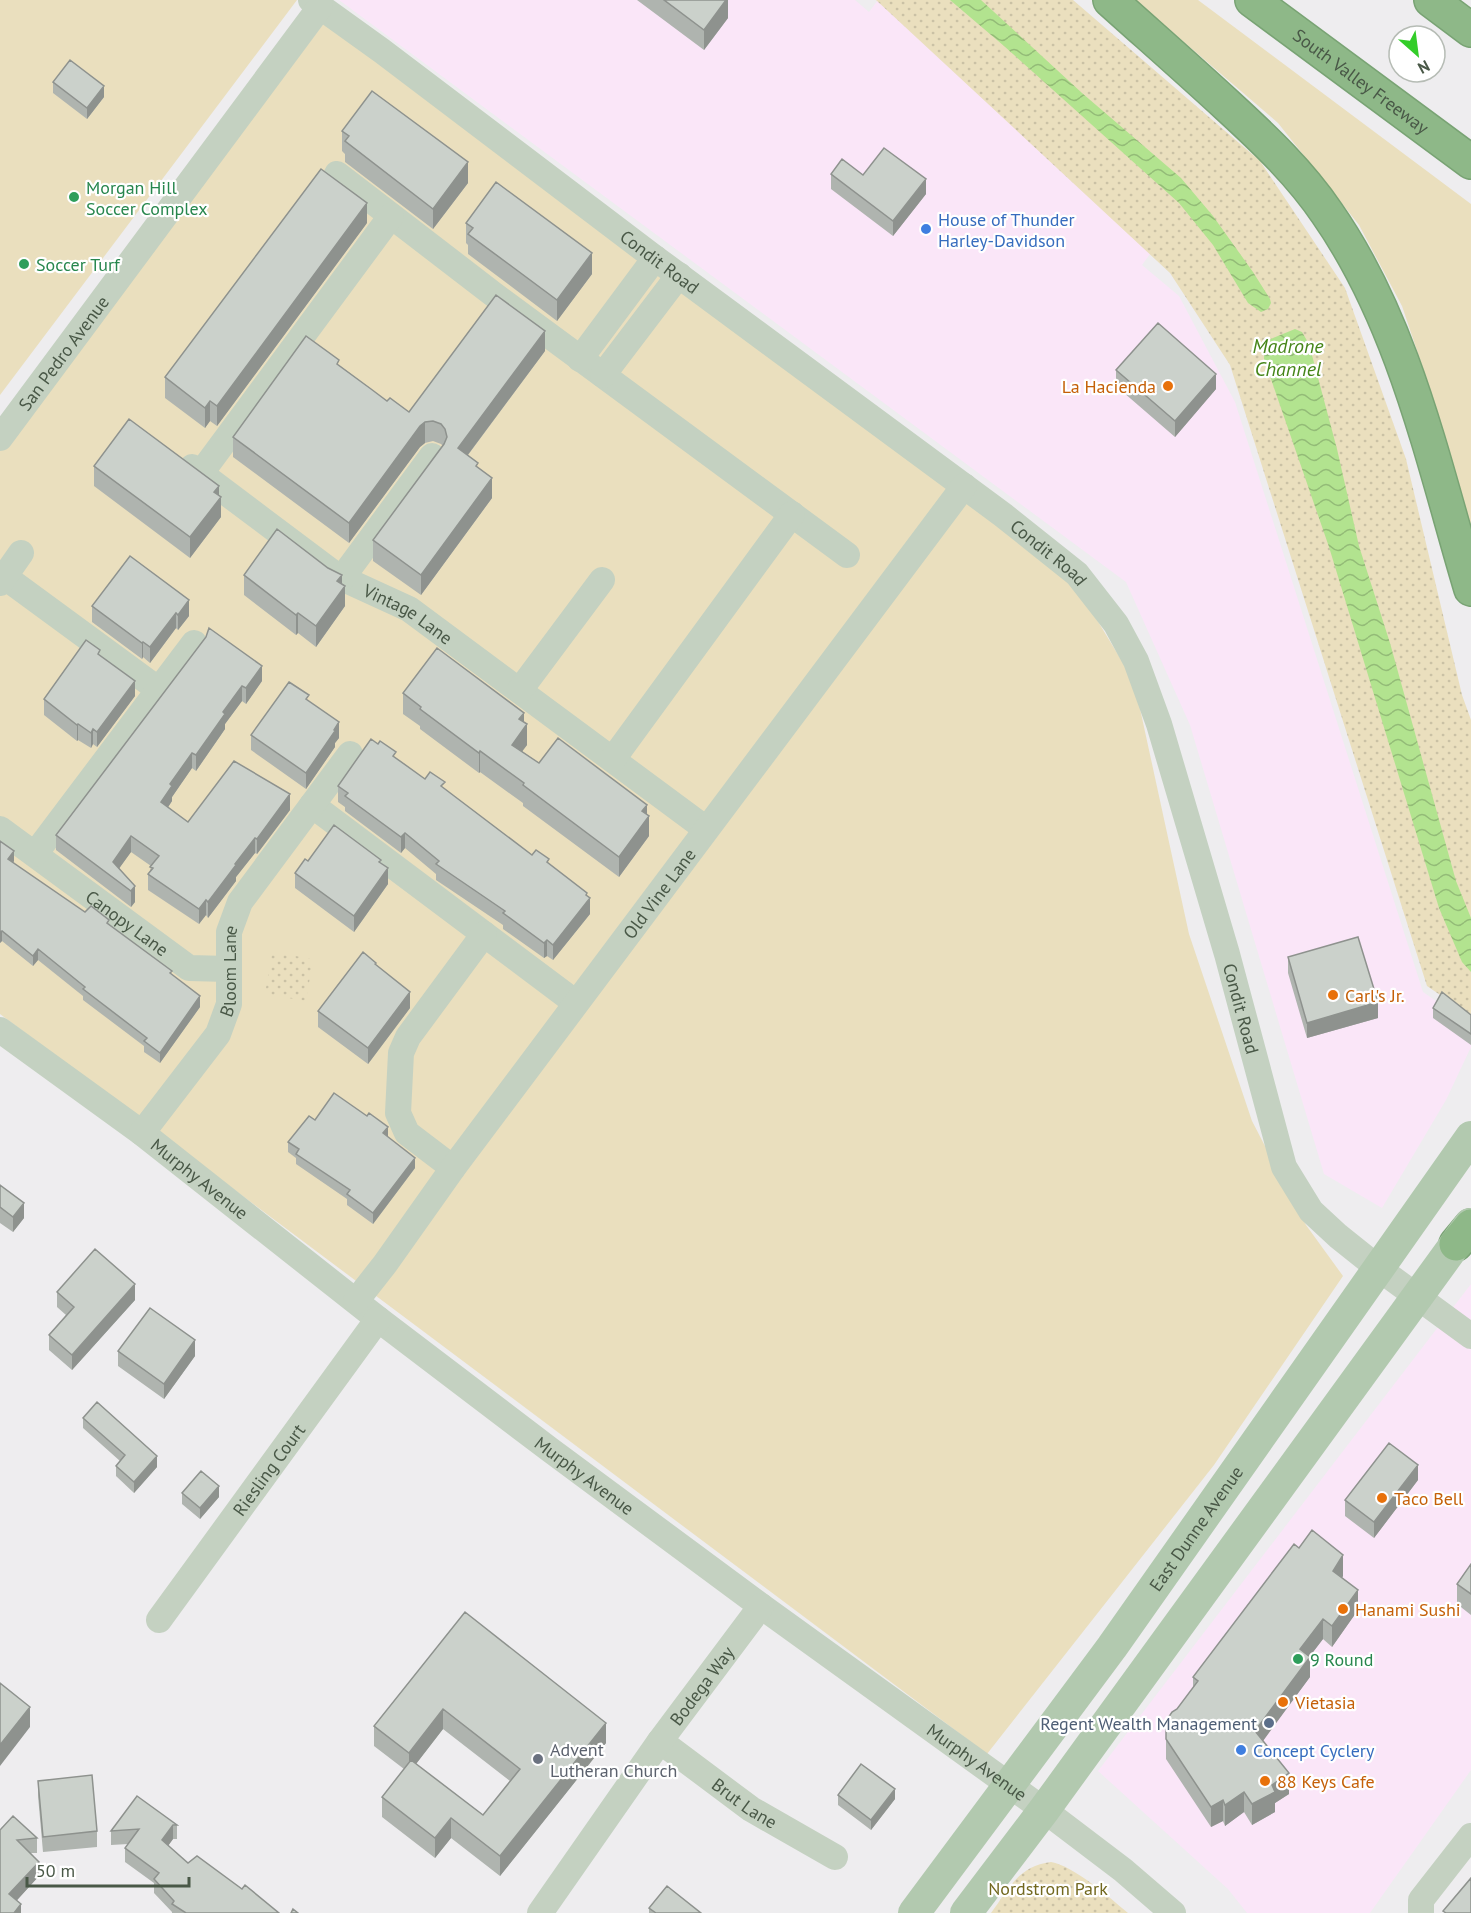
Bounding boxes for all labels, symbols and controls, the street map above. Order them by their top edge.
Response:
street label: South Valley Freeway [1289,23,1434,139]
north arrow [1387,24,1447,84]
text: N [1415,56,1433,79]
place label: Morgan Hill Soccer Complex [86,176,208,220]
marker: Morgan Hill Soccer Complex [67,190,81,204]
place label: House of Thunder Harley-Davidson [938,208,1075,252]
marker: House of Thunder Harley-Davidson [919,222,933,236]
street label: Condit Road [616,224,704,298]
place label: Soccer Turf [36,253,121,276]
marker: Soccer Turf [17,257,31,271]
street label: San Pedro Avenue [13,291,113,415]
water label: Madrone Channel [1252,333,1324,382]
place label: La Hacienda [1062,375,1156,398]
marker: La Hacienda [1161,379,1175,393]
street label: Condit Road [1006,514,1093,590]
street label: Vintage Lane [359,578,457,649]
street label: Old Vine Lane [617,843,700,943]
street label: Canopy Lane [81,884,173,961]
street label: Bloom Lane [214,922,242,1020]
street label: Condit Road [1218,961,1265,1056]
place label: Carl's Jr. [1345,984,1405,1007]
marker: Carl's Jr. [1326,988,1340,1002]
street label: Murphy Avenue [146,1133,253,1224]
street label: Riesling Court [227,1419,310,1520]
street label: Murphy Avenue [530,1431,639,1520]
street label: East Dunne Avenue [1144,1461,1248,1595]
place label: Taco Bell [1394,1487,1464,1510]
marker: Taco Bell [1375,1491,1389,1505]
place label: Hanami Sushi [1355,1598,1461,1621]
marker: Hanami Sushi [1336,1602,1350,1616]
street label: Bodega Way [664,1641,739,1730]
place label: 9 Round [1310,1648,1373,1671]
marker: 9 Round [1291,1652,1305,1666]
place label: Vietasia [1294,1691,1356,1714]
marker: Vietasia [1276,1695,1290,1709]
place label: Regent Wealth Management [1040,1712,1257,1735]
marker: Regent Wealth Management [1262,1716,1276,1730]
street label: Murphy Avenue [923,1718,1032,1806]
place label: Advent Lutheran Church [550,1738,677,1782]
place label: Concept Cyclery [1253,1739,1375,1762]
marker: Concept Cyclery [1234,1743,1248,1757]
marker: Advent Lutheran Church [531,1752,545,1766]
place label: 88 Keys Cafe [1277,1770,1375,1793]
street label: Brut Lane [708,1772,781,1833]
marker: 88 Keys Cafe [1258,1774,1272,1788]
scale bar [27,1850,189,1888]
text: 50 m [36,1859,75,1882]
park label: Nordstrom Park [988,1877,1108,1900]

